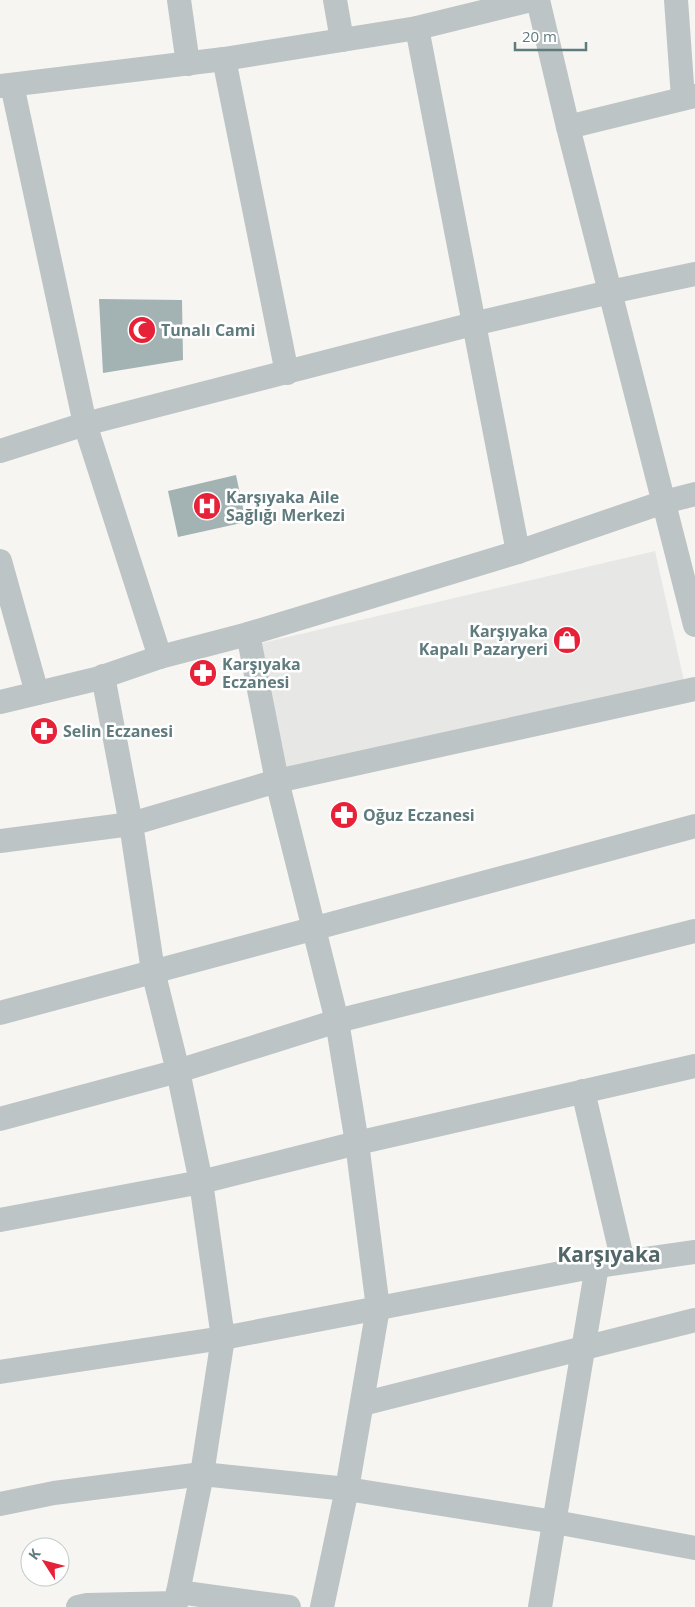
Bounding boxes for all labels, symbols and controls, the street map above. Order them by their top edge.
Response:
scale bar [515,20,586,52]
text: 20 m [522,26,557,46]
mosque icon: Tunalı Cami [127,315,157,345]
place label: Tunalı Cami [161,319,255,341]
place label: Karşıyaka Aile Sağlığı Merkezi [226,486,345,526]
hospital icon: Karşıyaka Aile Sağlığı Merkezi [192,491,222,521]
place label: Karşıyaka Kapalı Pazaryeri [419,620,548,660]
shop icon: Karşıyaka Kapalı Pazaryeri [552,625,582,655]
place label: Karşıyaka Eczanesi [222,653,301,693]
pharmacy icon: Karşıyaka Eczanesi [188,658,218,688]
pharmacy icon: Selin Eczanesi [29,716,59,746]
place label: Selin Eczanesi [63,720,173,742]
pharmacy icon: Oğuz Eczanesi [329,800,359,830]
place label: Oğuz Eczanesi [363,804,475,826]
district label: Karşıyaka [557,1240,661,1268]
north arrow [20,1537,70,1587]
text: K [24,1544,45,1563]

